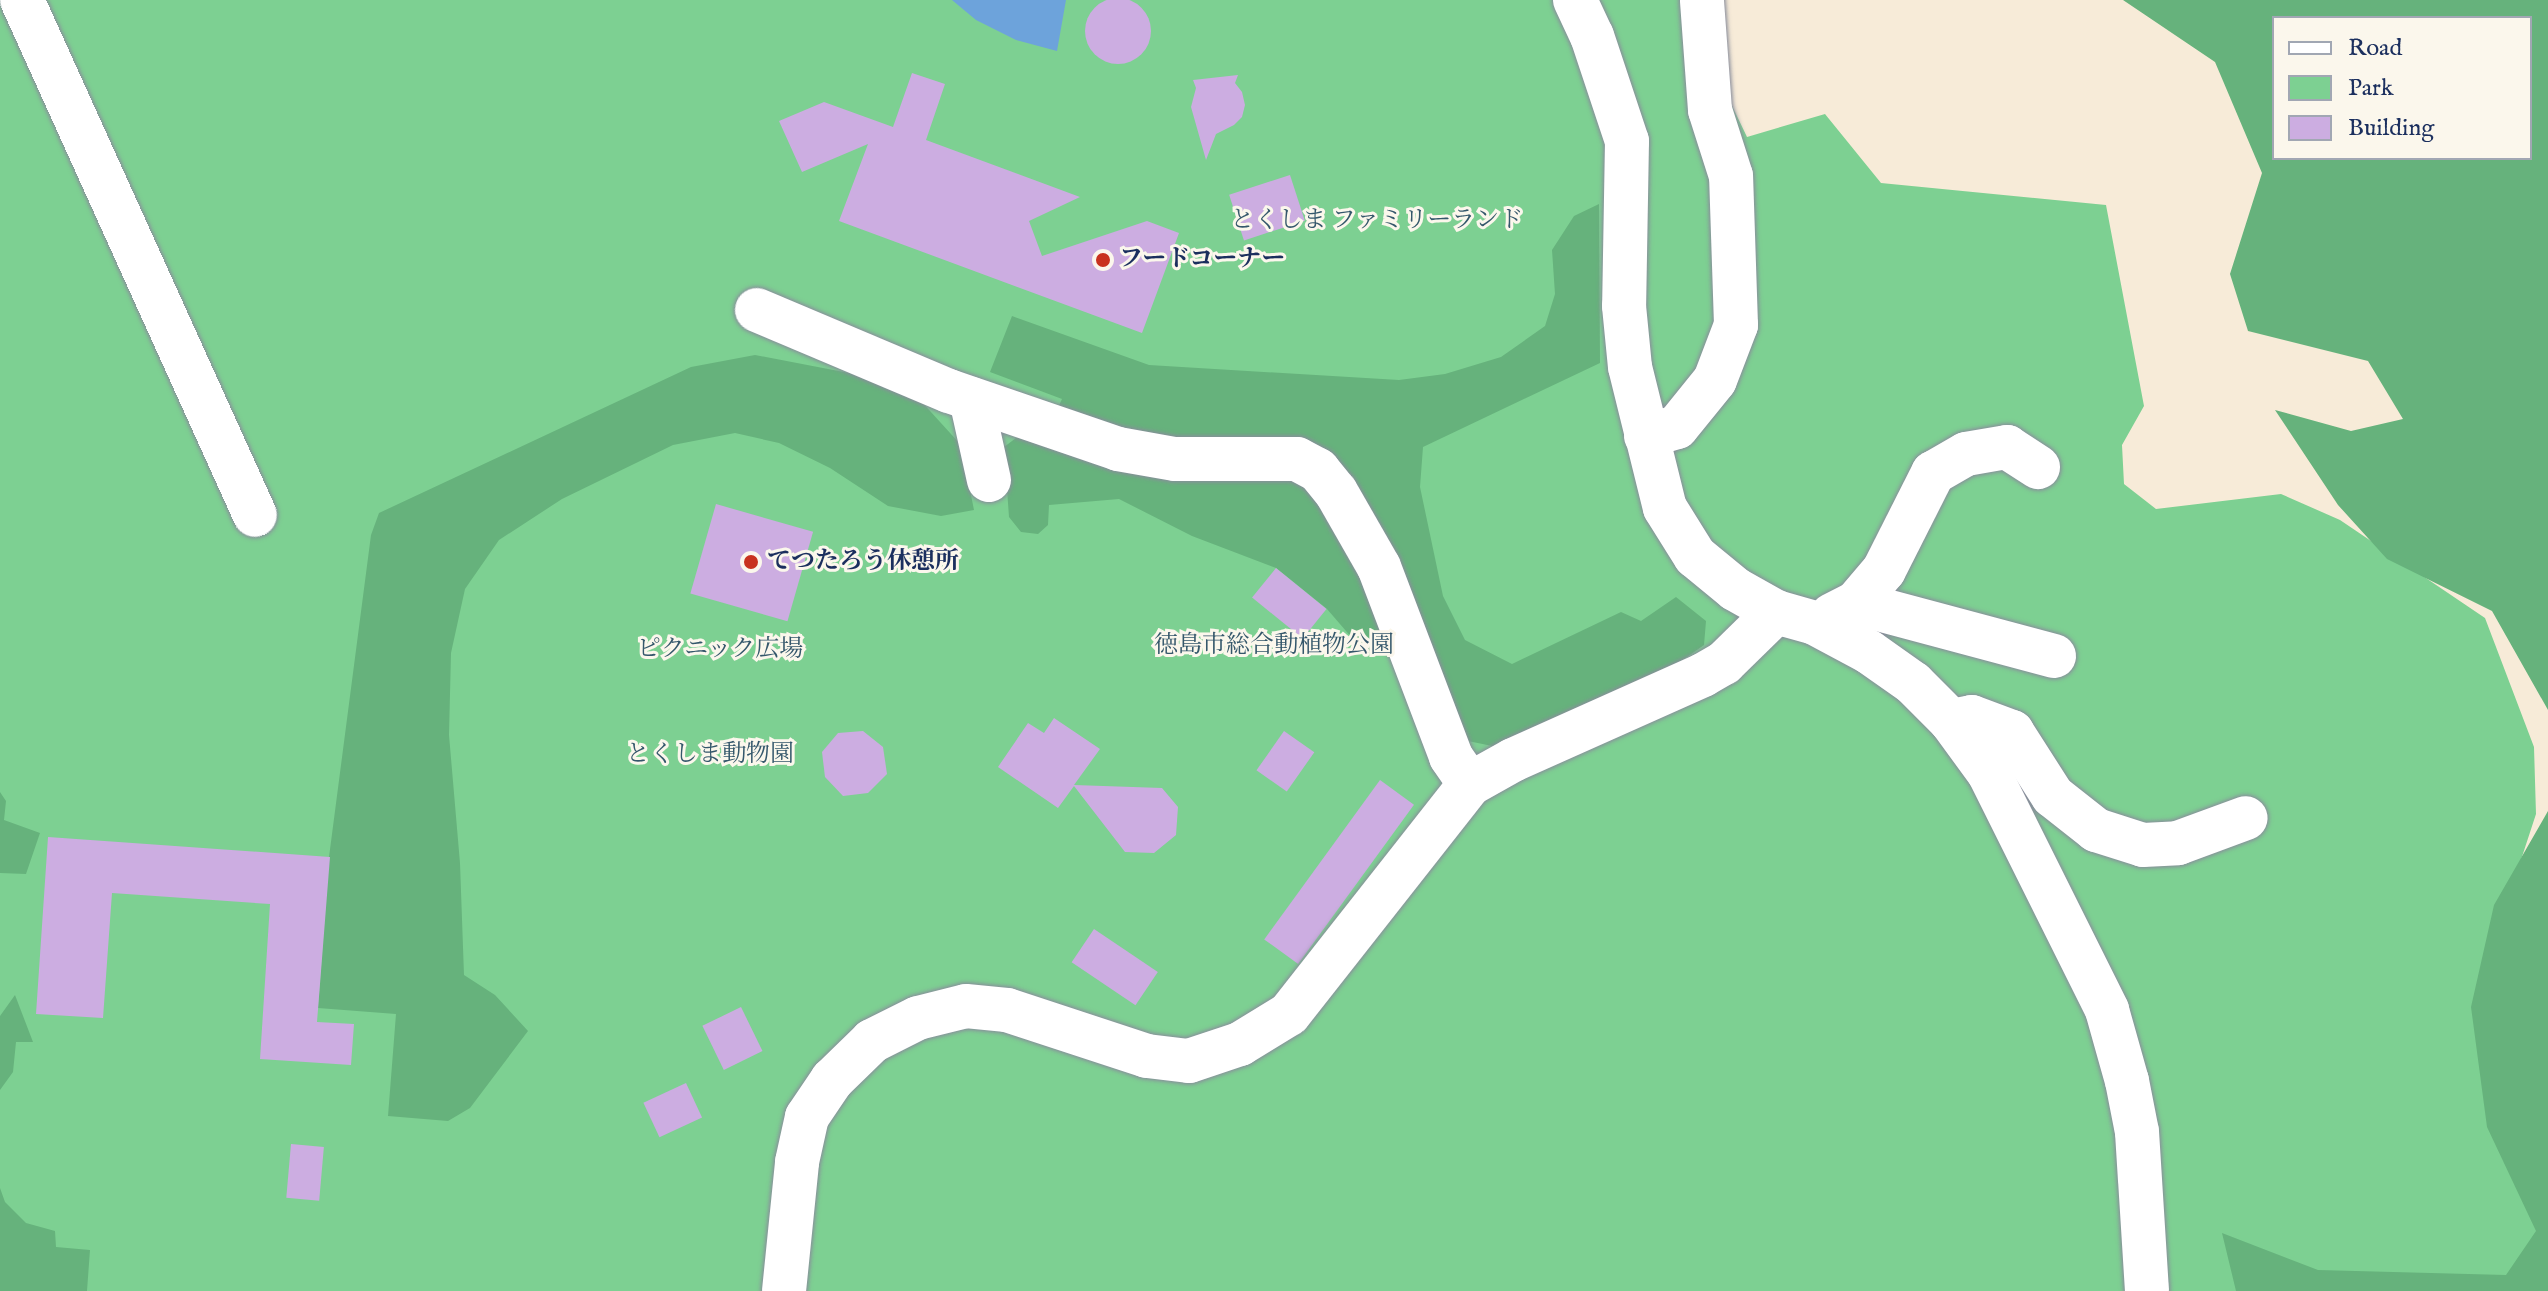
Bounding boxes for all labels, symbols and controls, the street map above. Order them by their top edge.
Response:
legend [2272,16,2532,160]
text: Road [2348,33,2402,64]
text: Park [2348,73,2394,104]
text: Building [2348,113,2434,144]
park label: とくしま ファミリーランド [1230,207,1524,235]
place label: フードコーナー [1119,246,1286,274]
marker: フードコーナー [1094,251,1112,269]
place label: てつたろう休憩所 [767,548,959,576]
marker: てつたろう休憩所 [742,553,760,571]
park label: 徳島市総合動植物公園 [1154,632,1394,660]
park label: ピクニック広場 [636,636,804,664]
park label: とくしま動物園 [626,741,794,769]

